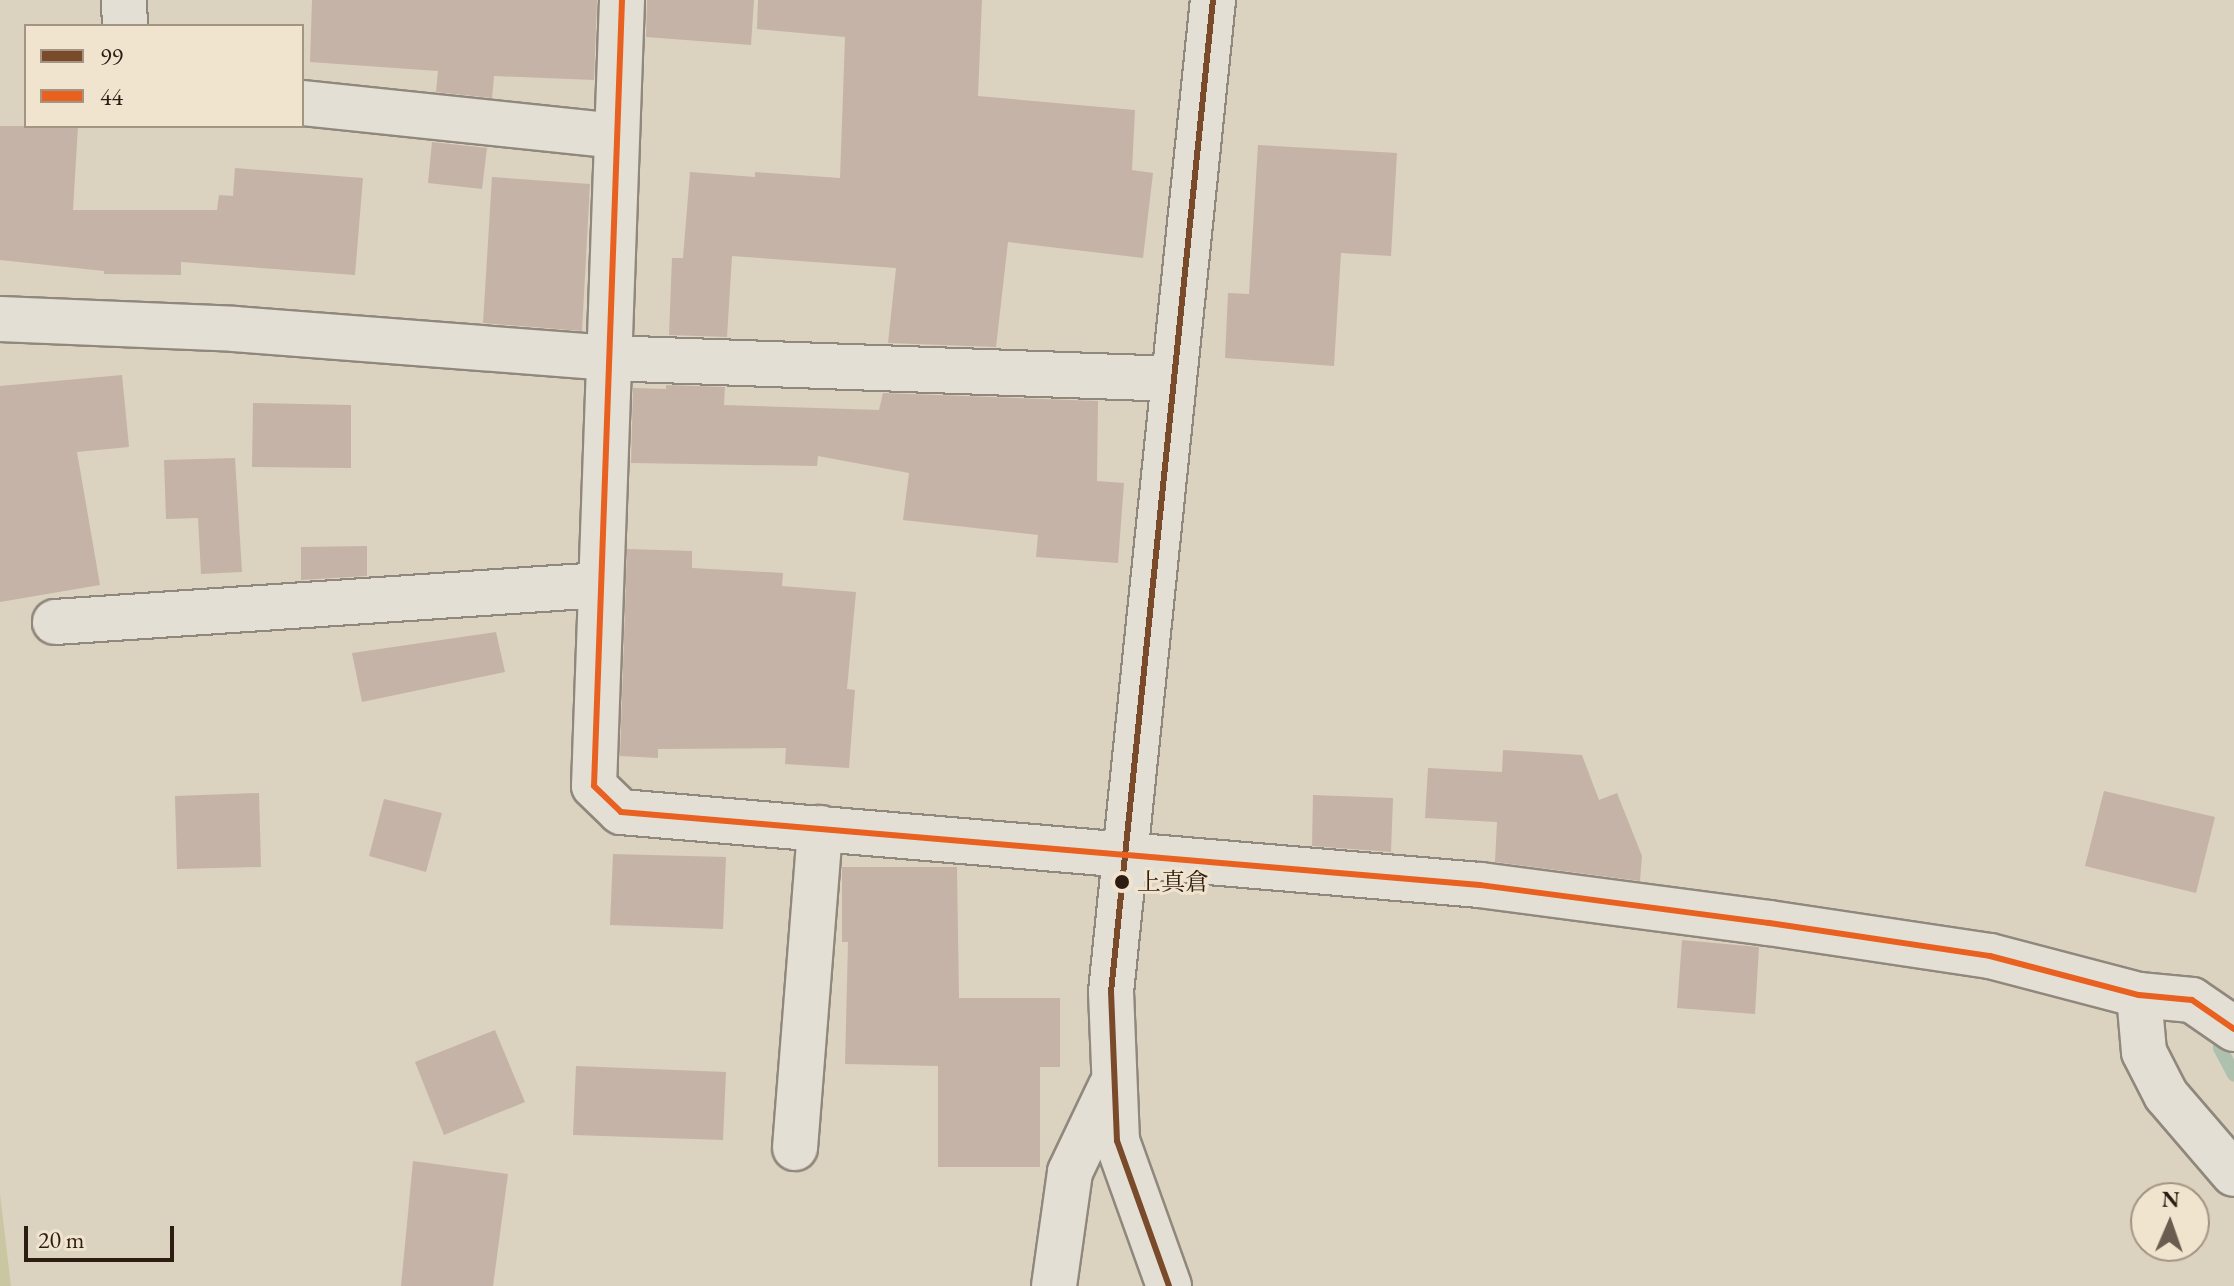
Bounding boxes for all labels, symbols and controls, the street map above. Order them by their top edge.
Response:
legend [24,24,304,128]
text: 99 [100,41,123,72]
text: 44 [100,81,123,112]
place label: 上真倉 [1137,868,1209,896]
marker: 上真倉 [1114,874,1130,890]
north arrow [2130,1182,2210,1262]
text: N [2161,1185,2180,1214]
scale bar [28,1210,178,1260]
text: 20 m [38,1224,85,1255]

